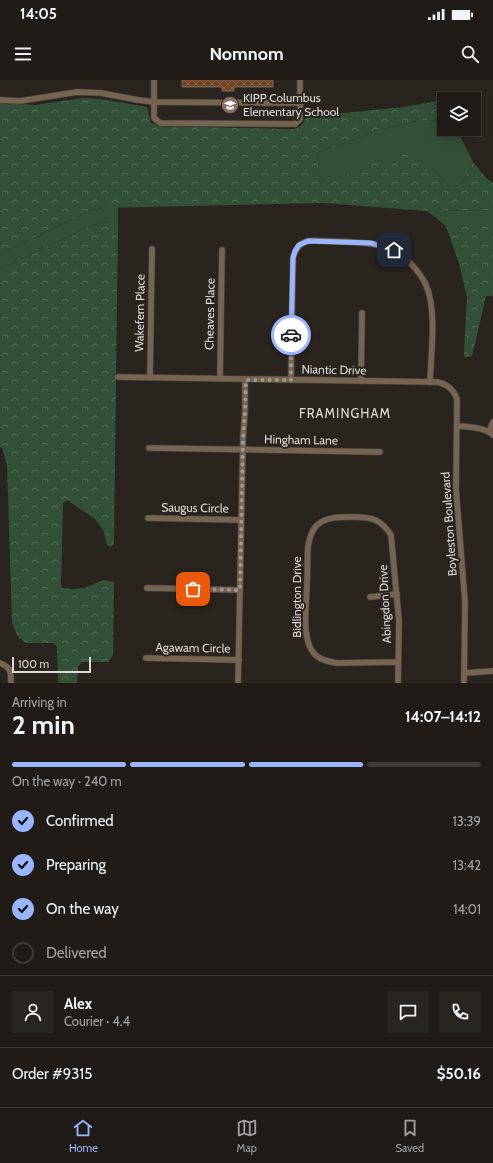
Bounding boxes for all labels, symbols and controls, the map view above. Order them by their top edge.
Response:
text: 14:05 [20,5,57,23]
icon: menu [12,43,34,65]
text: Nomnom [209,43,284,65]
icon: search [459,43,481,65]
place label: KIPP Columbus Elementary School [243,90,339,119]
map controls [437,92,481,136]
button: layers [437,92,481,136]
school or university icon: KIPP Columbus Elementary School [220,95,240,115]
pin [377,233,411,267]
icon: home [383,239,405,261]
street label: Wakefern Place [131,274,148,352]
street label: Cheaves Place [201,278,218,350]
courier [271,315,311,355]
icon: car [280,324,302,346]
street label: Niantic Drive [301,361,367,378]
district label: FRAMINGHAM [299,405,391,421]
street label: Hingham Lane [264,431,338,448]
street label: Boyleston Boulevard [437,471,460,577]
street label: Saugus Circle [161,499,229,516]
street label: Bidlington Drive [289,556,304,638]
street label: Abingdon Drive [375,564,394,644]
pin [176,572,210,606]
icon: bag [182,578,204,600]
street label: Agawam Circle [155,639,231,656]
scale bar [12,655,91,674]
text: 100 m [18,657,49,671]
text: Arriving in [12,694,67,710]
text: 14:07–14:12 [405,708,481,726]
text: 2 min [12,709,75,741]
text: On the way · 240 m [12,773,122,789]
icon: check [12,810,34,832]
text: Confirmed [46,812,114,830]
text: 13:39 [453,813,481,829]
icon: check [12,854,34,876]
text: Preparing [46,856,106,874]
text: 13:42 [453,857,481,873]
icon: check [12,898,34,920]
text: On the way [46,900,119,918]
text: 14:01 [453,901,481,917]
text: Delivered [46,944,107,962]
button: person [12,991,54,1033]
button: chat [387,991,429,1033]
button: phone [439,991,481,1033]
text: Alex [64,995,92,1013]
text: Courier · 4.4 [64,1013,130,1029]
text: Order #9315 [12,1065,92,1083]
text: $50.16 [437,1065,481,1083]
tab: Home [69,1117,98,1155]
tab: Map [236,1117,258,1155]
tab: Saved [396,1117,424,1155]

